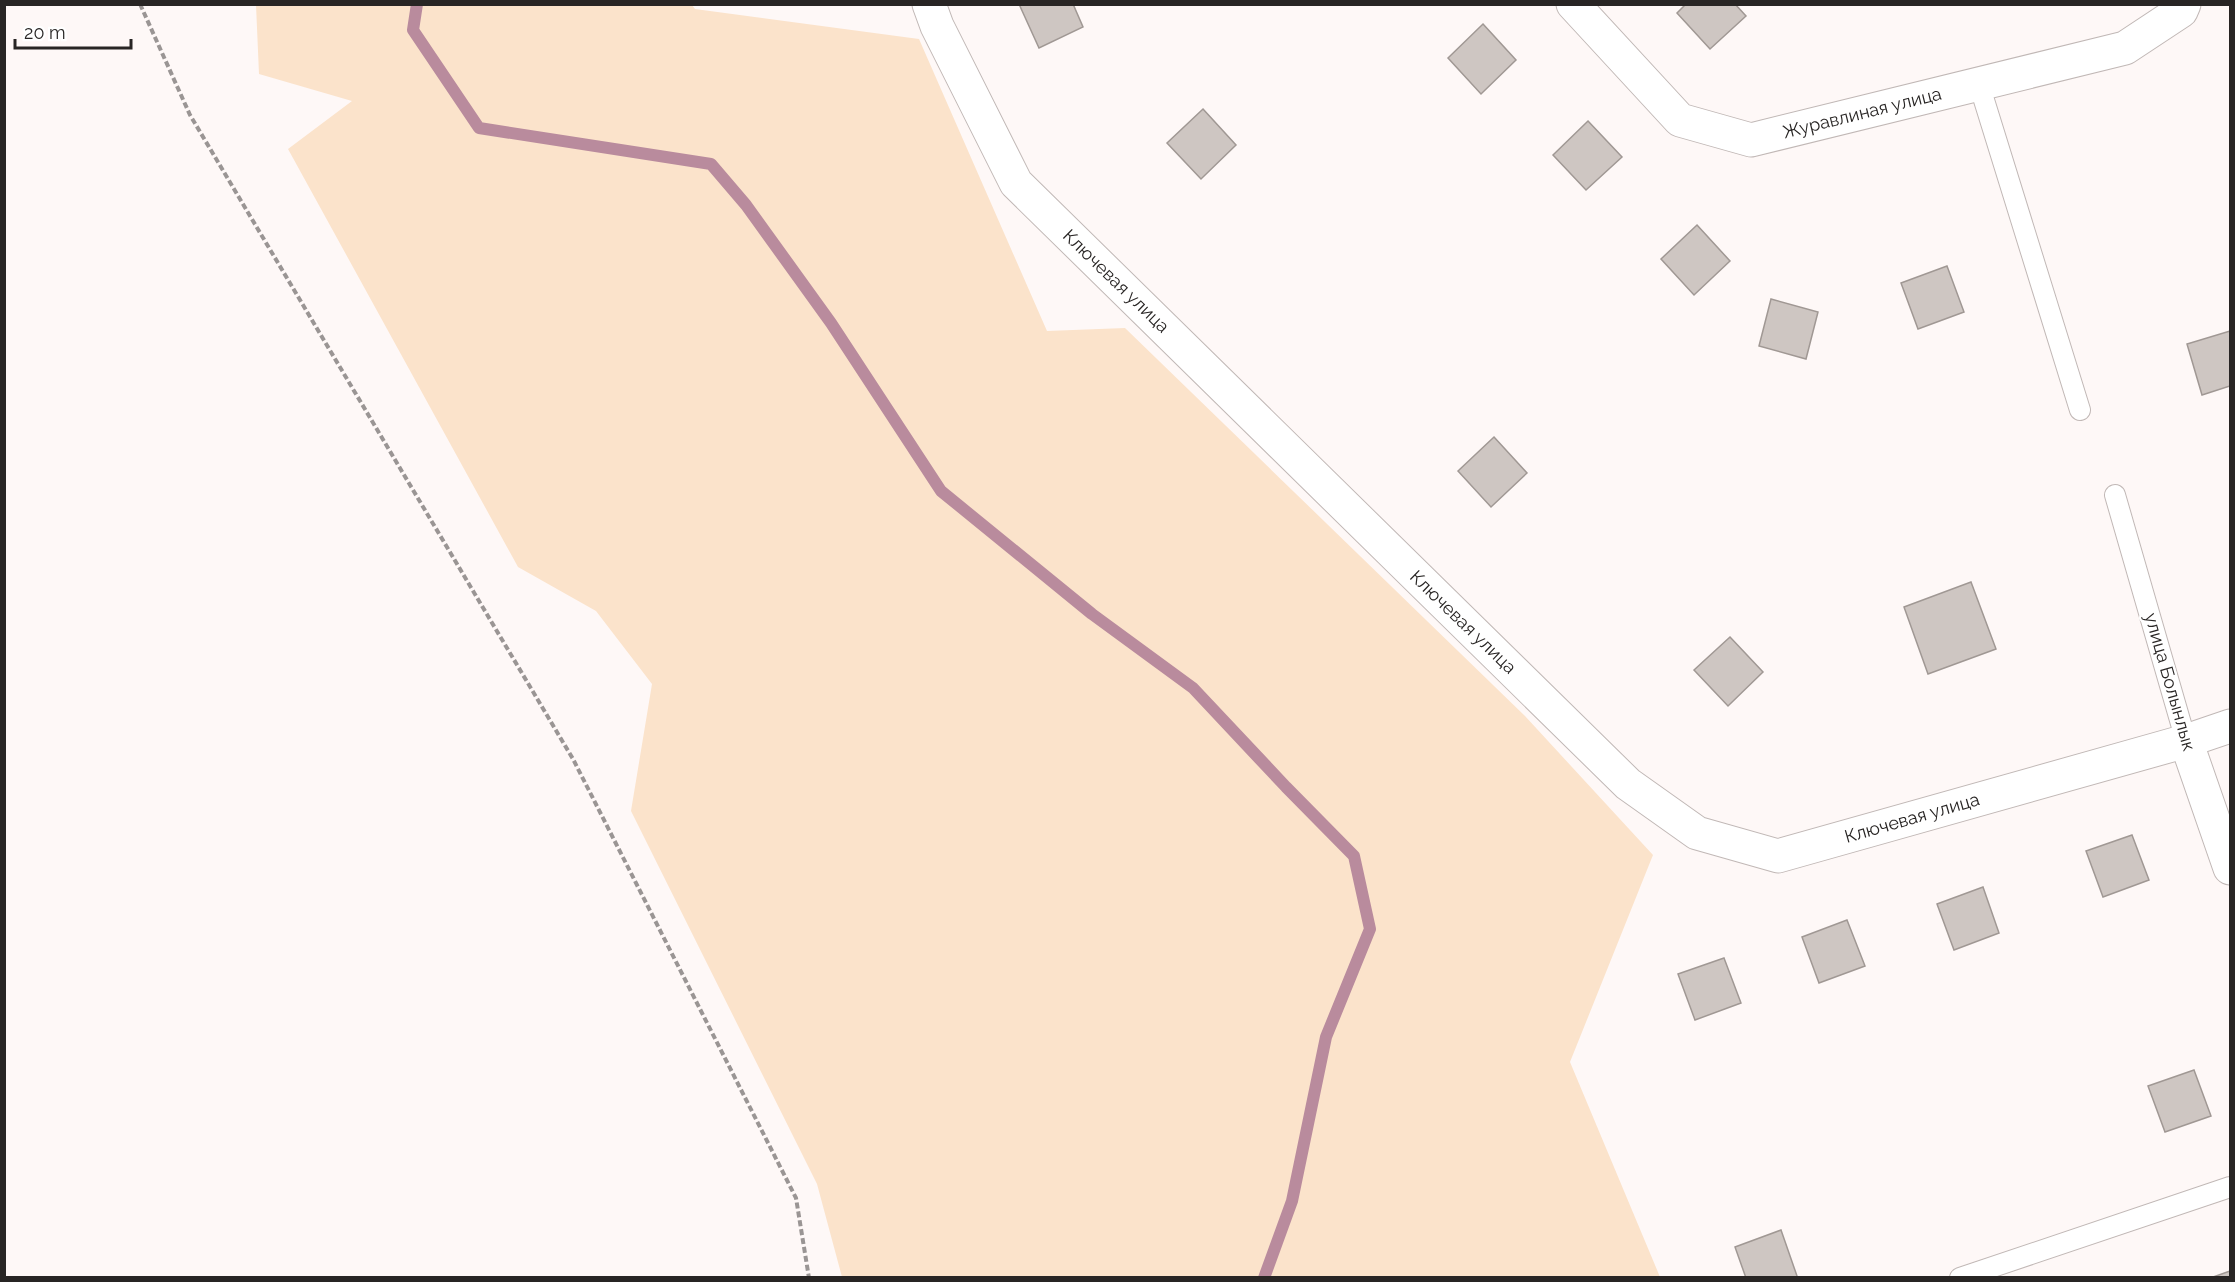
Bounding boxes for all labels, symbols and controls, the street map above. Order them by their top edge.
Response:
scale bar [15,12,130,50]
text: 20 m [24,22,66,43]
street label: Журавлиная улица [1780,83,1943,142]
street label: Ключевая улица [1059,225,1174,337]
street label: Ключевая улица [1406,566,1521,678]
street label: улица Болынлык [2141,610,2200,753]
street label: Ключевая улица [1842,788,1982,847]

